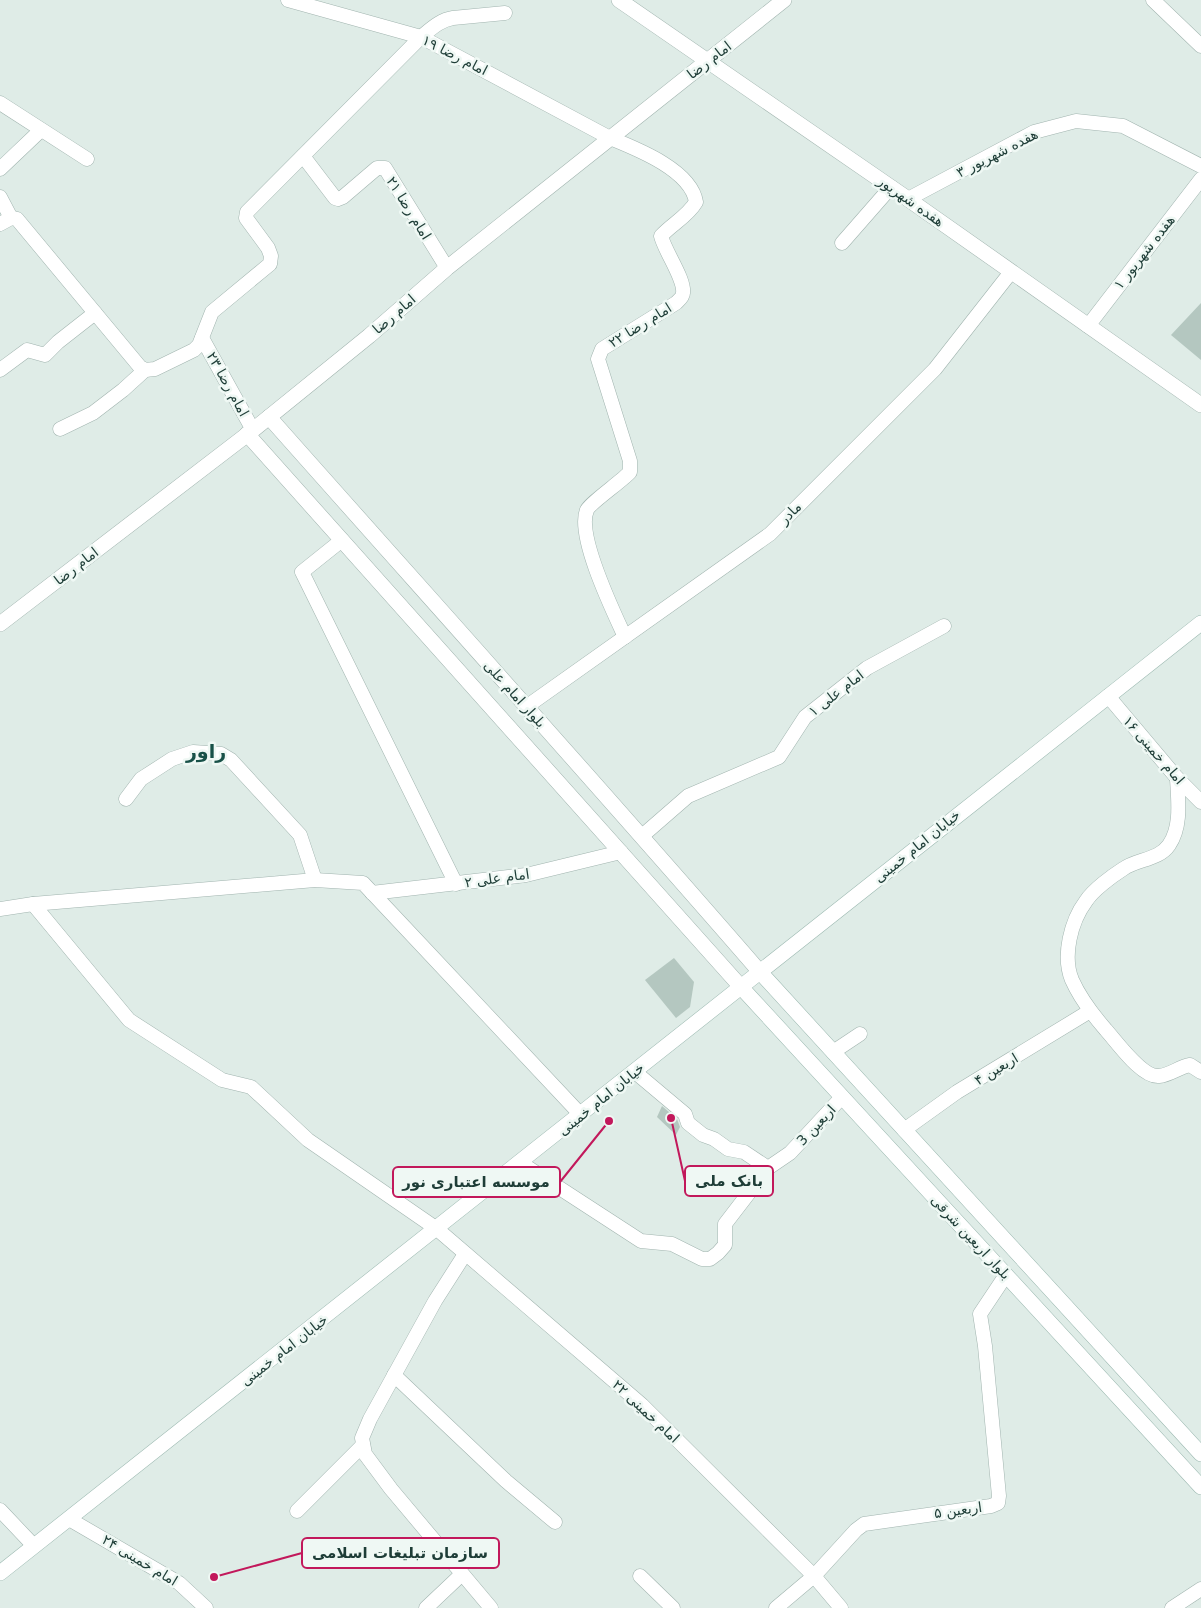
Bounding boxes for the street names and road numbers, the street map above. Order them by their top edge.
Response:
street label: امام رضا ۱۹ [419,32,490,79]
street label: امام رضا [684,38,735,83]
street label: هفده شهریور ۳ [954,126,1041,181]
street label: هفده شهریور [873,172,947,231]
street label: امام رضا ۲۱ [383,174,435,243]
street label: هفده شهریور ۱ [1110,212,1179,293]
street label: امام رضا [369,291,419,338]
street label: امام رضا ۲۲ [606,299,675,351]
street label: امام رضا ۲۳ [203,349,252,419]
street label: مادر [775,499,805,529]
street label: امام رضا [51,544,102,589]
street label: بلوار امام علی [480,657,549,731]
street label: امام علی ۱ [805,667,867,719]
street label: امام خمینی ۱۶ [1120,713,1188,787]
street label: خیابان امام خمینی [871,807,963,885]
street label: امام علی ۲ [463,866,531,890]
street label: اربعین ۴ [971,1050,1021,1089]
street label: خیابان امام خمینی [555,1060,647,1138]
street label: اربعین 3 [793,1101,839,1149]
street label: بلوار اربعین شرقی [927,1192,1014,1283]
street label: خیابان امام خمینی [237,1311,331,1389]
street label: امام خمینی ۲۲ [609,1376,683,1446]
street label: اربعین ۵ [933,1499,983,1522]
street label: امام خمینی ۲۴ [99,1531,181,1589]

